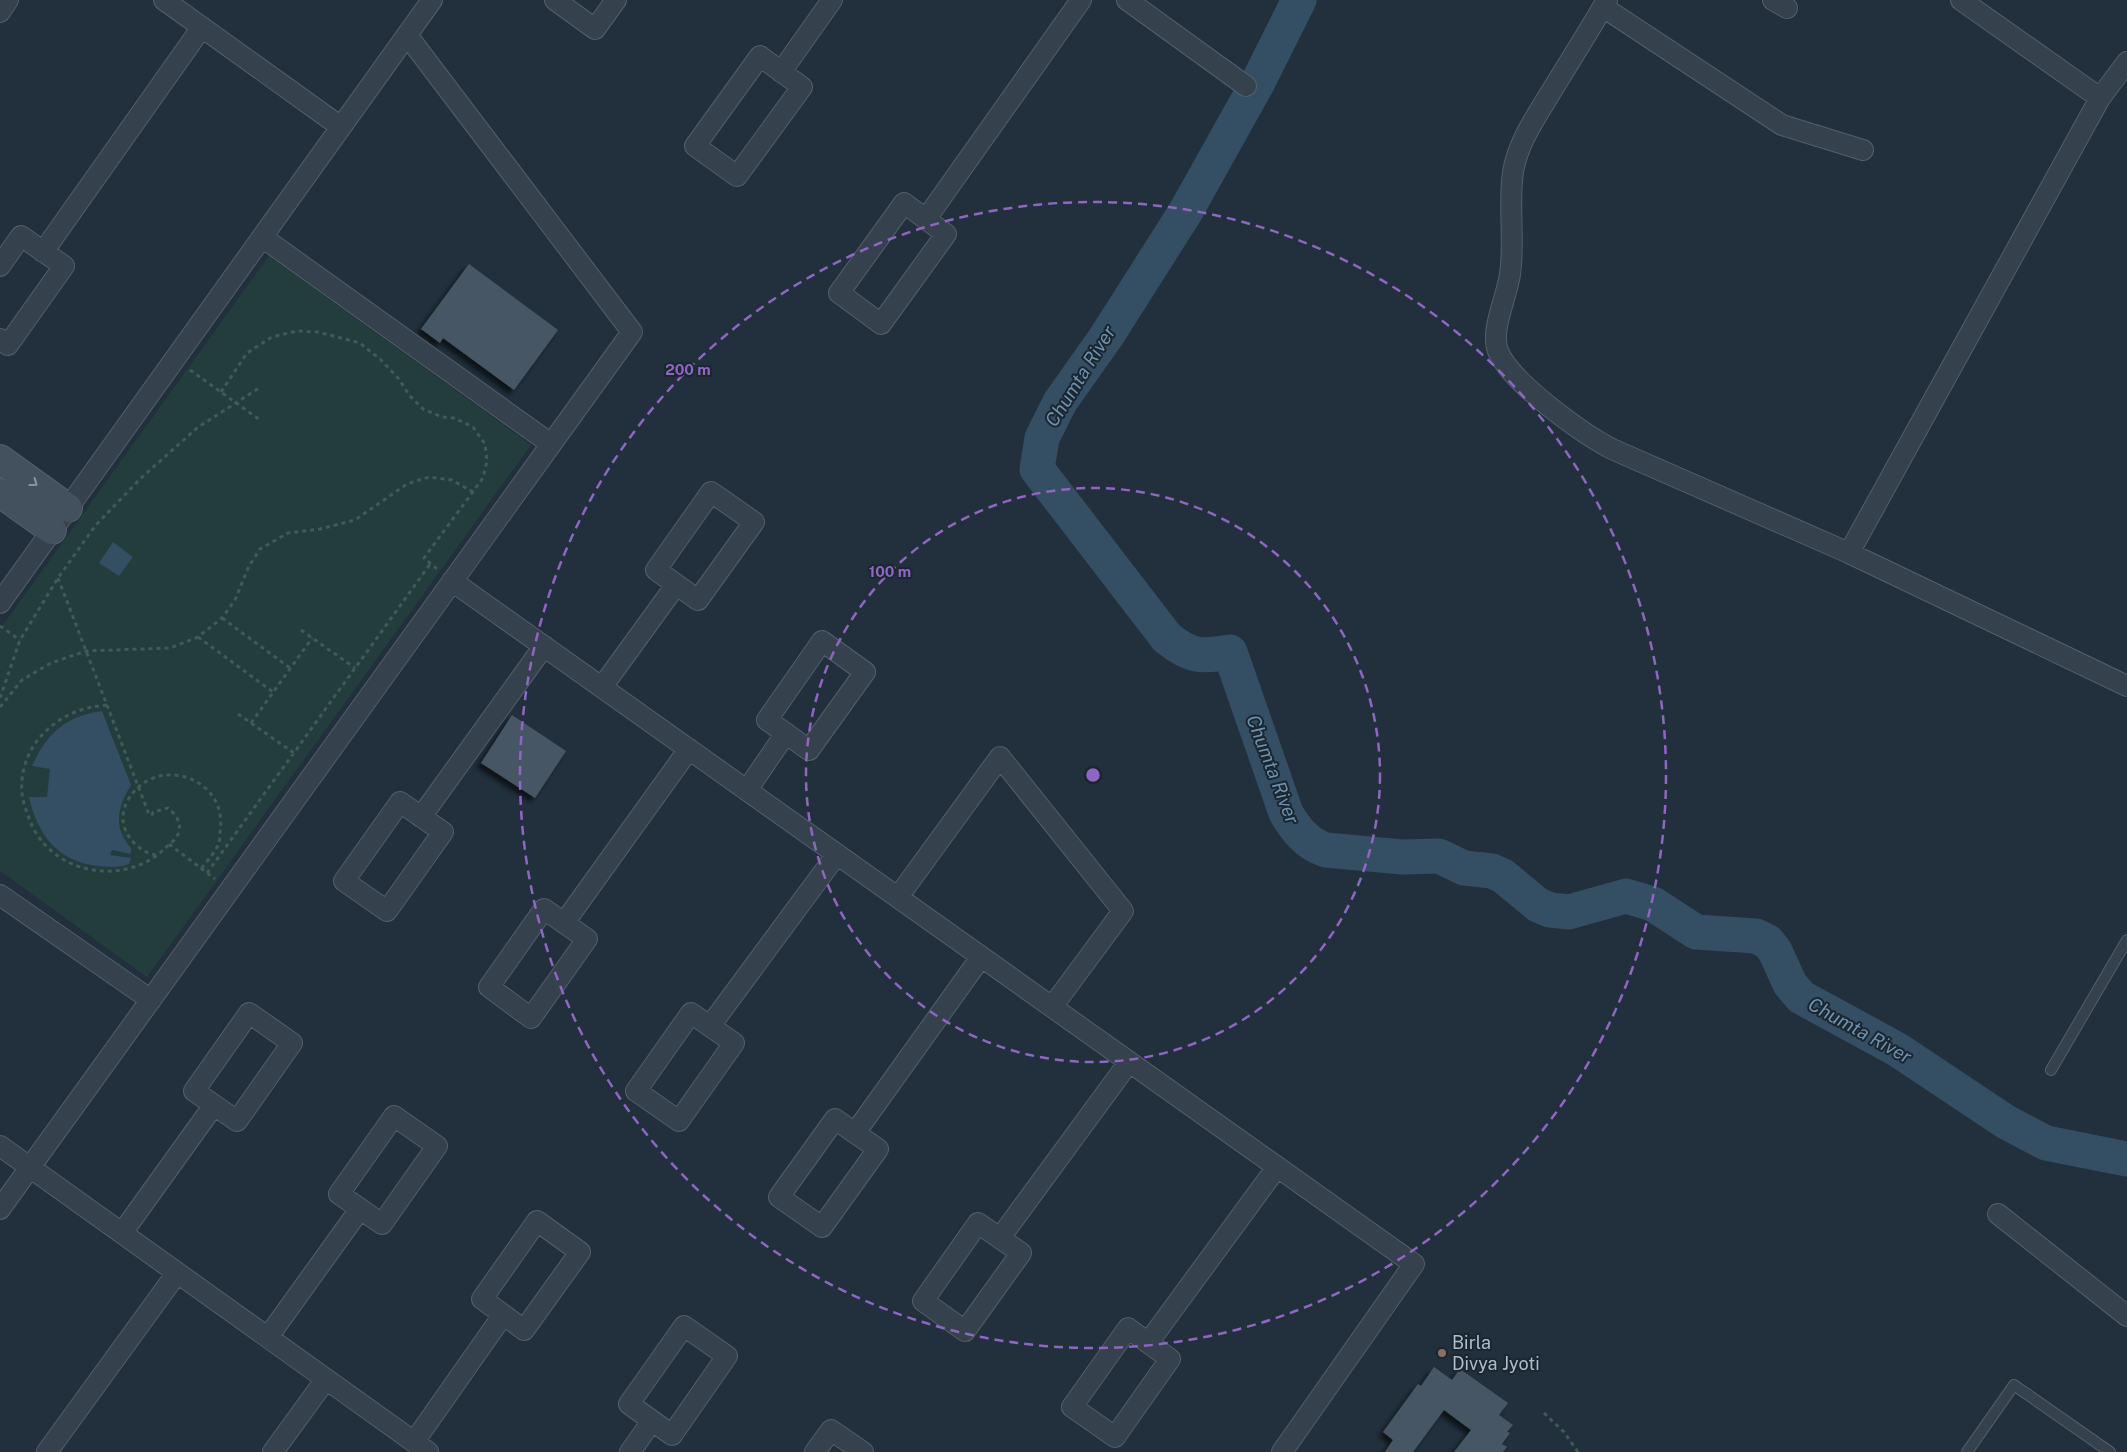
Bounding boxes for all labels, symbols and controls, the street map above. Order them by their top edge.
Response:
water label: Chumta River [1040,321,1120,430]
text: 200 m [665,361,711,378]
one-way arrow [28,477,38,486]
text: 100 m [869,563,911,580]
water label: Chumta River [1242,711,1304,827]
centre of rings [1084,766,1102,784]
water label: Chumta River [1804,993,1916,1068]
place label: Birla Divya Jyoti [1452,1332,1540,1374]
marker: Birla Divya Jyoti [1436,1347,1448,1359]

